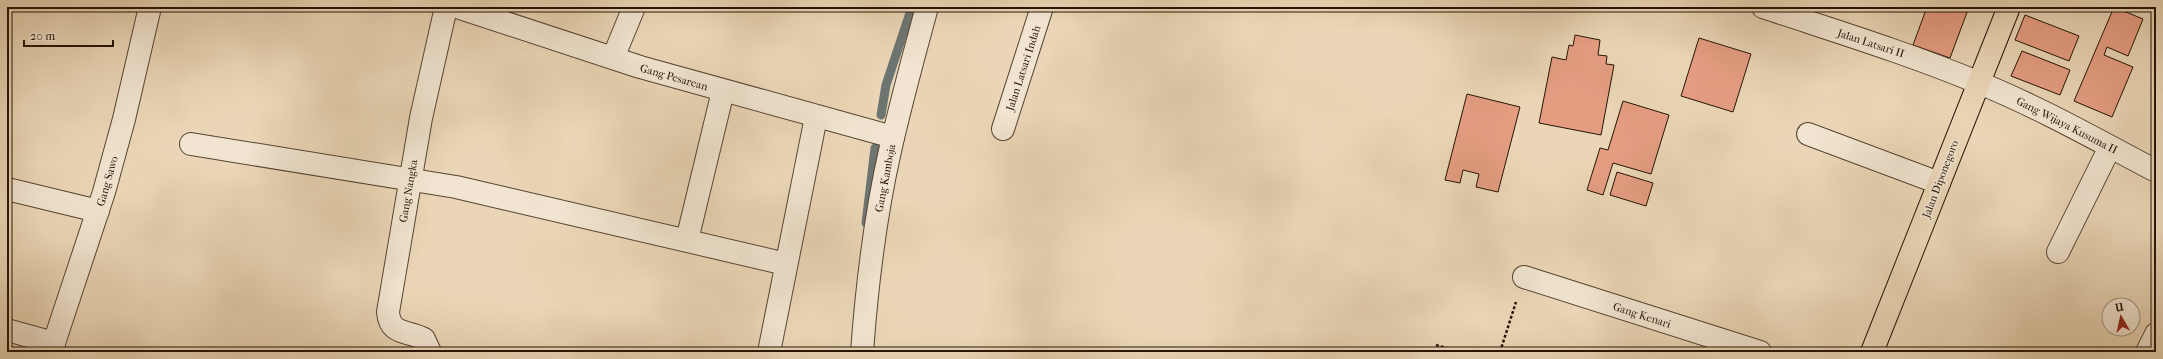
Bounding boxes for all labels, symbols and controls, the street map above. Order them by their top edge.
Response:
scale bar [24,22,113,48]
street label: Jalan Latsari Indah [1003,23,1044,113]
street label: Jalan Latsari II [1835,26,1907,61]
text: 20 m [30,29,55,43]
street label: Gang Pesarean [638,62,710,94]
street label: Gang Wijaya Kusuma II [2014,94,2120,157]
street label: Jalan Diponegoro [1919,138,1961,221]
street label: Gang Kamboja [873,142,899,213]
street label: Gang Sawo [94,154,121,208]
street label: Gang Nangka [397,158,421,224]
north arrow [2101,297,2141,337]
street label: Gang Kenari [1611,300,1673,331]
text: U [2113,300,2125,315]

